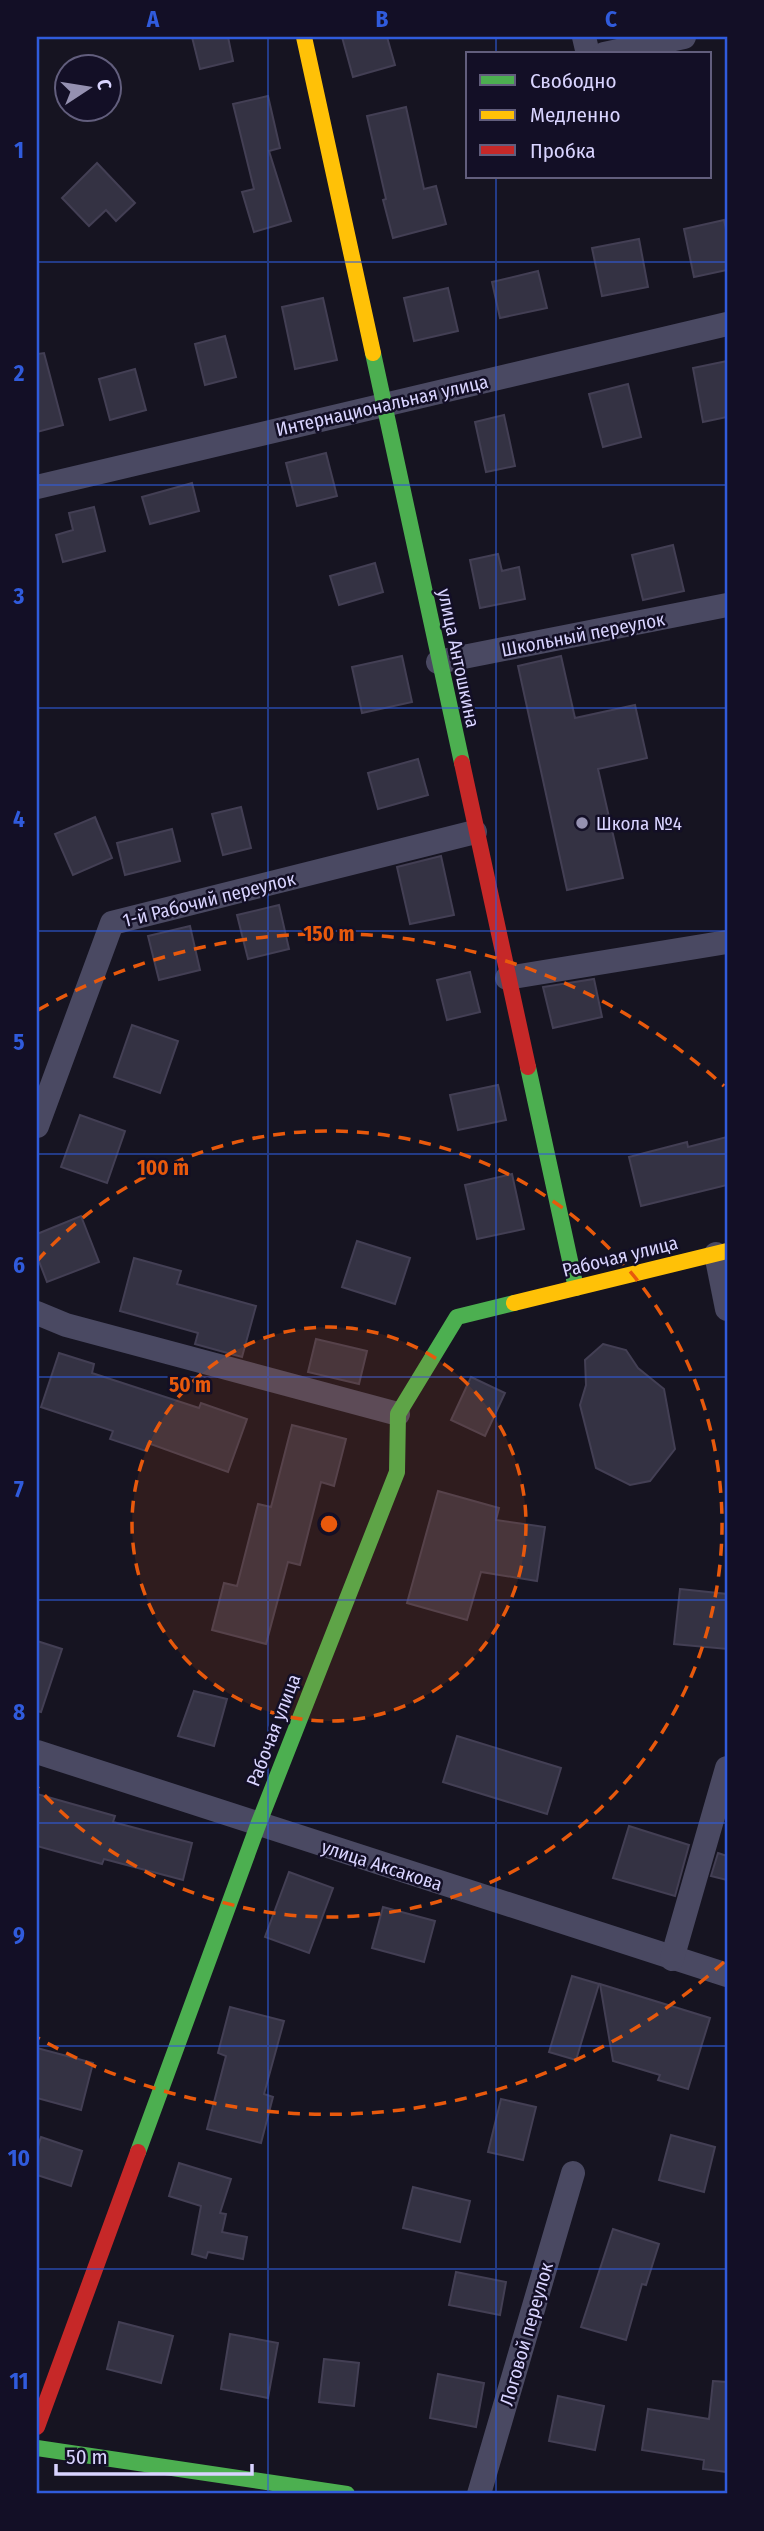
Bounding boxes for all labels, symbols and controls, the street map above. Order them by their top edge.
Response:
text: A [146,5,160,33]
text: B [376,5,389,33]
text: C [605,5,617,33]
north arrow [52,52,122,122]
legend [466,52,712,178]
text: Свободно [530,68,616,94]
text: С [92,77,116,92]
text: Медленно [530,102,620,128]
text: 1 [14,136,24,164]
text: Пробка [530,138,596,164]
text: 2 [13,359,25,387]
street label: Интернациональная улица [274,370,490,441]
text: 3 [13,582,25,610]
street label: улица Антошкина [433,586,484,730]
street label: Школьный переулок [499,607,667,662]
text: 4 [13,805,25,833]
place label: Школа №4 [596,812,682,835]
marker: Школа №4 [574,815,590,831]
street label: 1-й Рабочий переулок [120,867,298,932]
text: 150 m [303,921,355,947]
text: 5 [13,1028,25,1056]
text: 100 m [137,1155,189,1181]
street label: Рабочая улица [560,1231,680,1282]
text: 6 [13,1251,25,1279]
text: 50 m [169,1372,211,1398]
text: 7 [14,1475,24,1503]
centre of rings [317,1512,341,1536]
street label: Рабочая улица [242,1671,305,1790]
text: 8 [13,1698,25,1726]
street label: улица Аксакова [319,1835,445,1896]
text: 9 [13,1921,25,1949]
text: 10 [8,2144,30,2172]
street label: Логовой переулок [495,2260,558,2408]
text: 11 [9,2367,29,2395]
scale bar [56,2433,252,2477]
text: 50 m [66,2444,108,2470]

